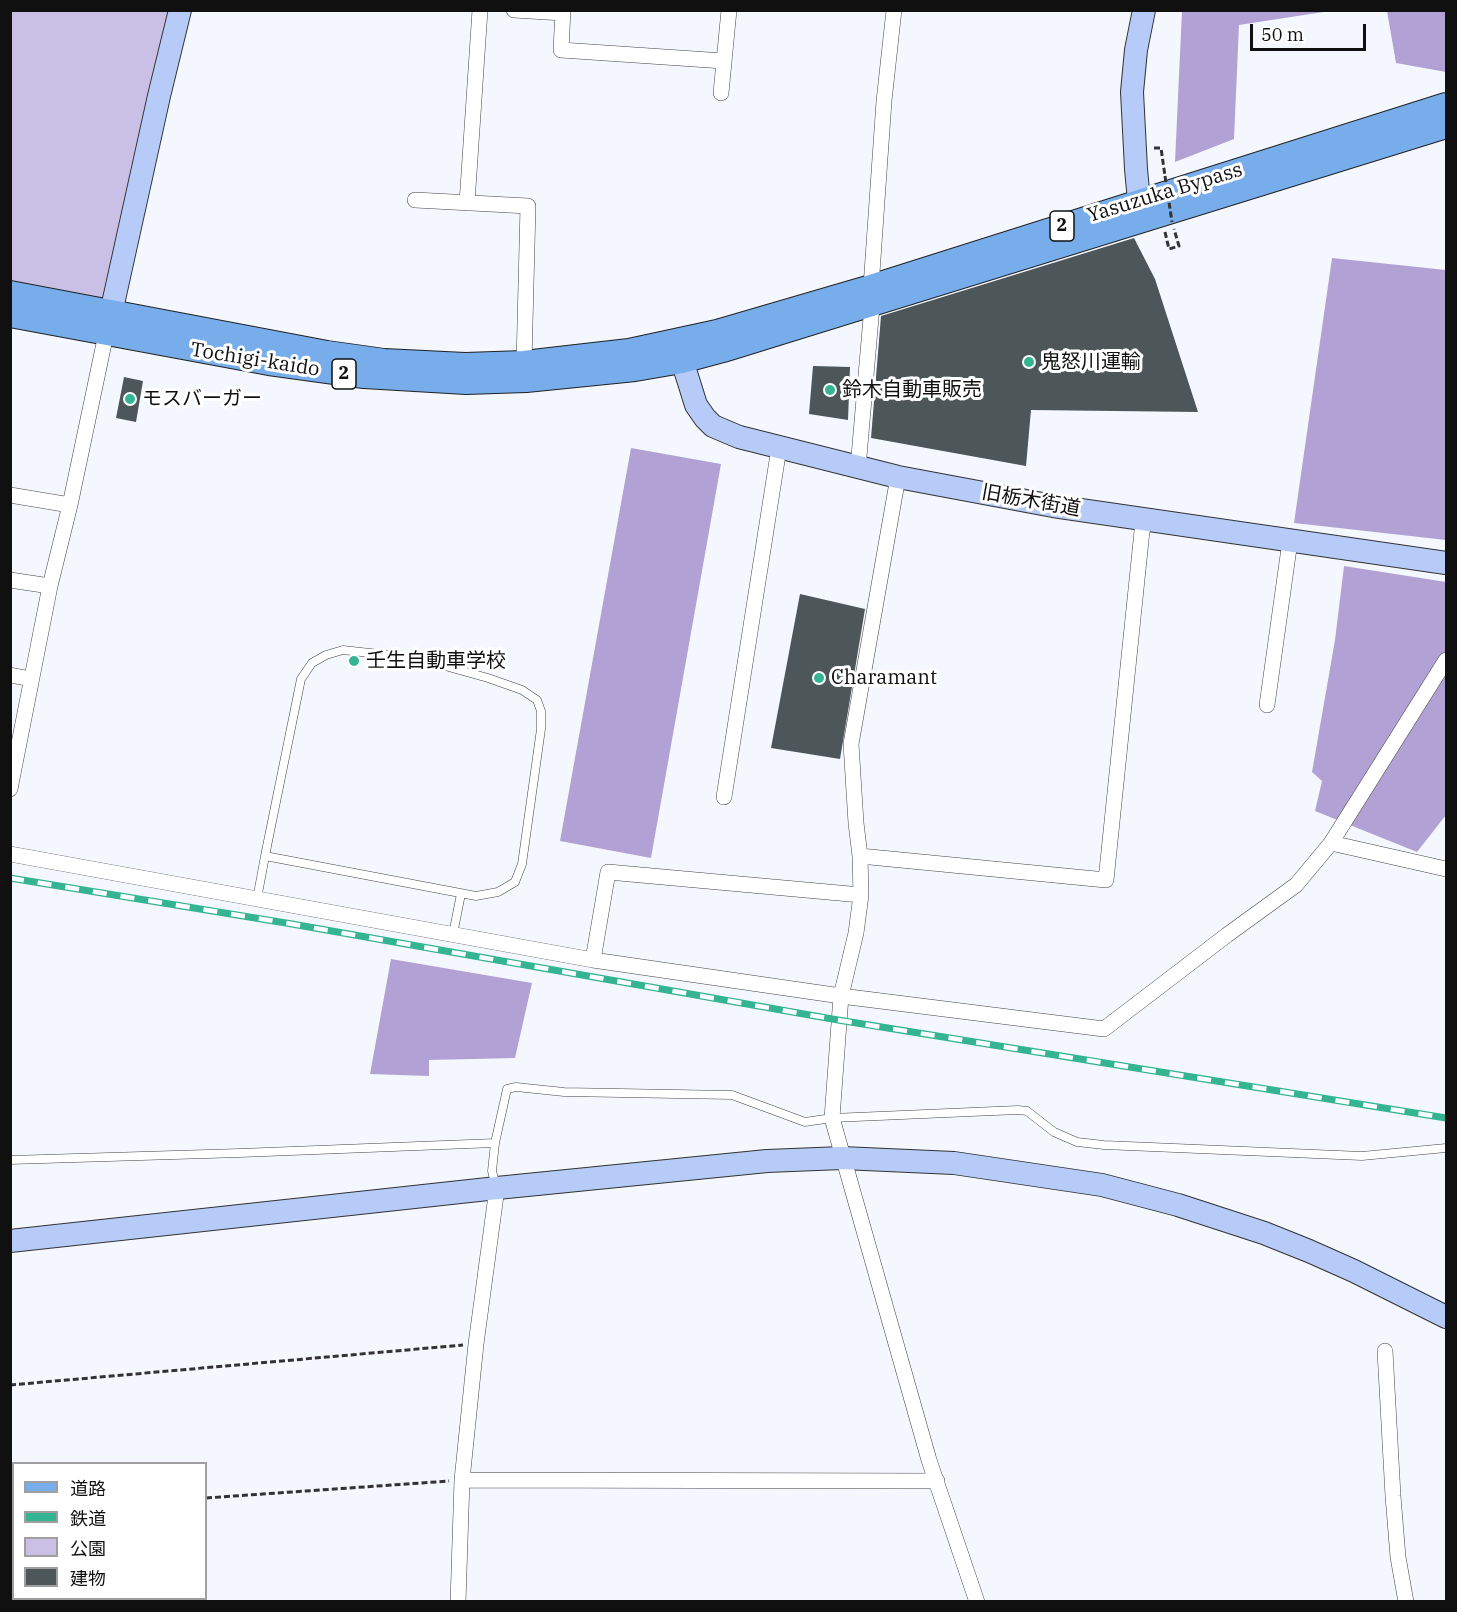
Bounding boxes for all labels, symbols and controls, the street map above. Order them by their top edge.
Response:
scale bar [1253,12,1368,50]
text: 50 m [1261,23,1304,46]
street label: Yasuzuka Bypass [1085,158,1245,228]
road number: 2 [1050,211,1074,241]
street label: Tochigi-kaido [189,338,321,382]
place label: 鬼怒川運輸 [1041,350,1141,374]
marker: 鬼怒川運輸 [1022,355,1036,369]
road number: 2 [332,359,356,389]
place label: 鈴木自動車販売 [842,378,982,402]
marker: 鈴木自動車販売 [823,383,837,397]
place label: モスバーガー [142,387,262,411]
marker: モスバーガー [123,392,137,406]
street label: 旧栃木街道 [980,480,1082,522]
place label: 壬生自動車学校 [366,649,506,673]
marker: 壬生自動車学校 [347,654,361,668]
place label: Charamant [831,666,937,690]
marker: Charamant [812,671,826,685]
legend [12,1462,207,1600]
text: 道路 [70,1477,106,1500]
text: 鉄道 [70,1507,106,1530]
text: 公園 [70,1537,106,1560]
text: 建物 [70,1567,106,1590]

